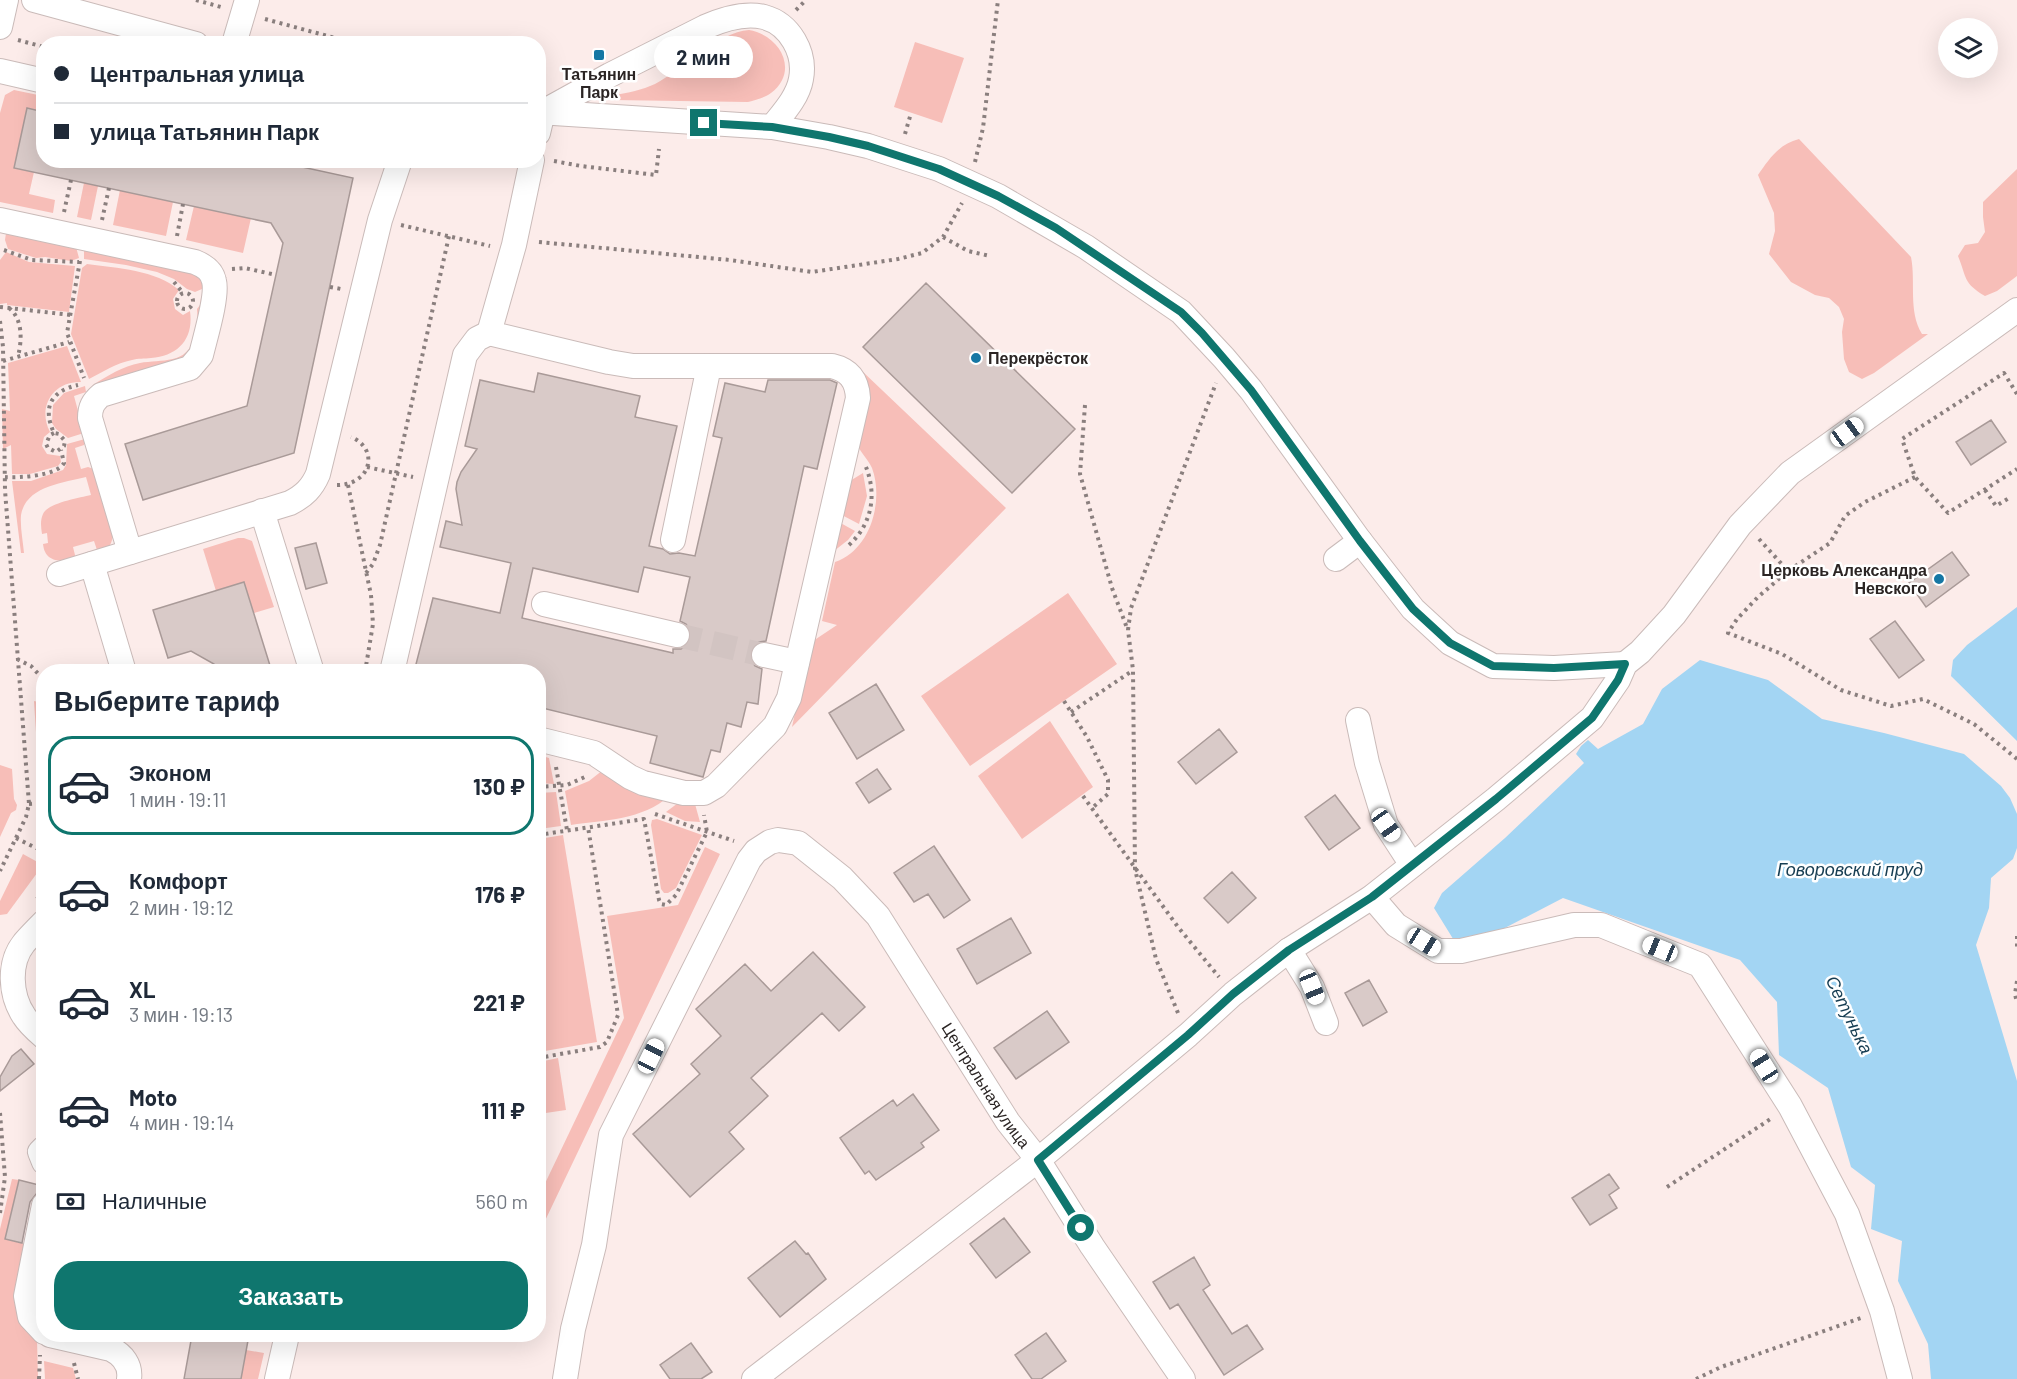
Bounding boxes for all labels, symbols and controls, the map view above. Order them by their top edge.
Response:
map controls [1938,18,1998,78]
button: layers [1938,18,1998,78]
callout: 2 мин [654,36,754,78]
text: 2 мин [676,45,731,69]
marker: Татьянин Парк [592,48,606,62]
text: Центральная улица [90,60,304,86]
place label: Татьянин Парк [562,64,636,101]
route end [690,109,717,136]
text: улица Татьянин Парк [90,118,319,144]
place label: Перекрёсток [988,348,1089,367]
marker: Перекрёсток [969,351,983,365]
car [1827,414,1867,450]
place label: Церковь Александра Невского [1761,560,1927,597]
marker: Церковь Александра Невского [1932,572,1946,586]
text: Выберите тариф [54,684,280,716]
icon: car [57,759,111,813]
text: Эконом [129,759,212,785]
text: 130 ₽ [473,773,525,799]
text: 1 мин · 19:11 [129,787,226,811]
car [1368,805,1404,845]
water label: Говоровский пруд [1777,858,1923,880]
icon: car [57,867,111,921]
text: Комфорт [129,867,228,893]
text: 176 ₽ [475,881,525,907]
text: 2 мин · 19:12 [129,895,234,919]
car [1404,925,1444,959]
car [1640,934,1680,964]
car [1297,967,1327,1007]
water label: Сетунька [1822,972,1878,1057]
icon: car [57,975,111,1029]
text: XL [129,976,155,1002]
text: 221 ₽ [473,989,525,1015]
text: 3 мин · 19:13 [129,1002,233,1026]
street label: Центральная улица [939,1019,1035,1151]
car [635,1036,667,1076]
car [1747,1046,1781,1086]
icon: car [57,1083,111,1137]
text: Moto [129,1084,177,1110]
text: 111 ₽ [482,1097,525,1123]
text: 4 мин · 19:14 [129,1110,234,1134]
icon: cash [54,1185,87,1218]
text: Наличные [102,1187,207,1213]
text: 560 m [476,1189,528,1213]
route start [1067,1214,1094,1241]
button: Заказать [54,1261,528,1330]

